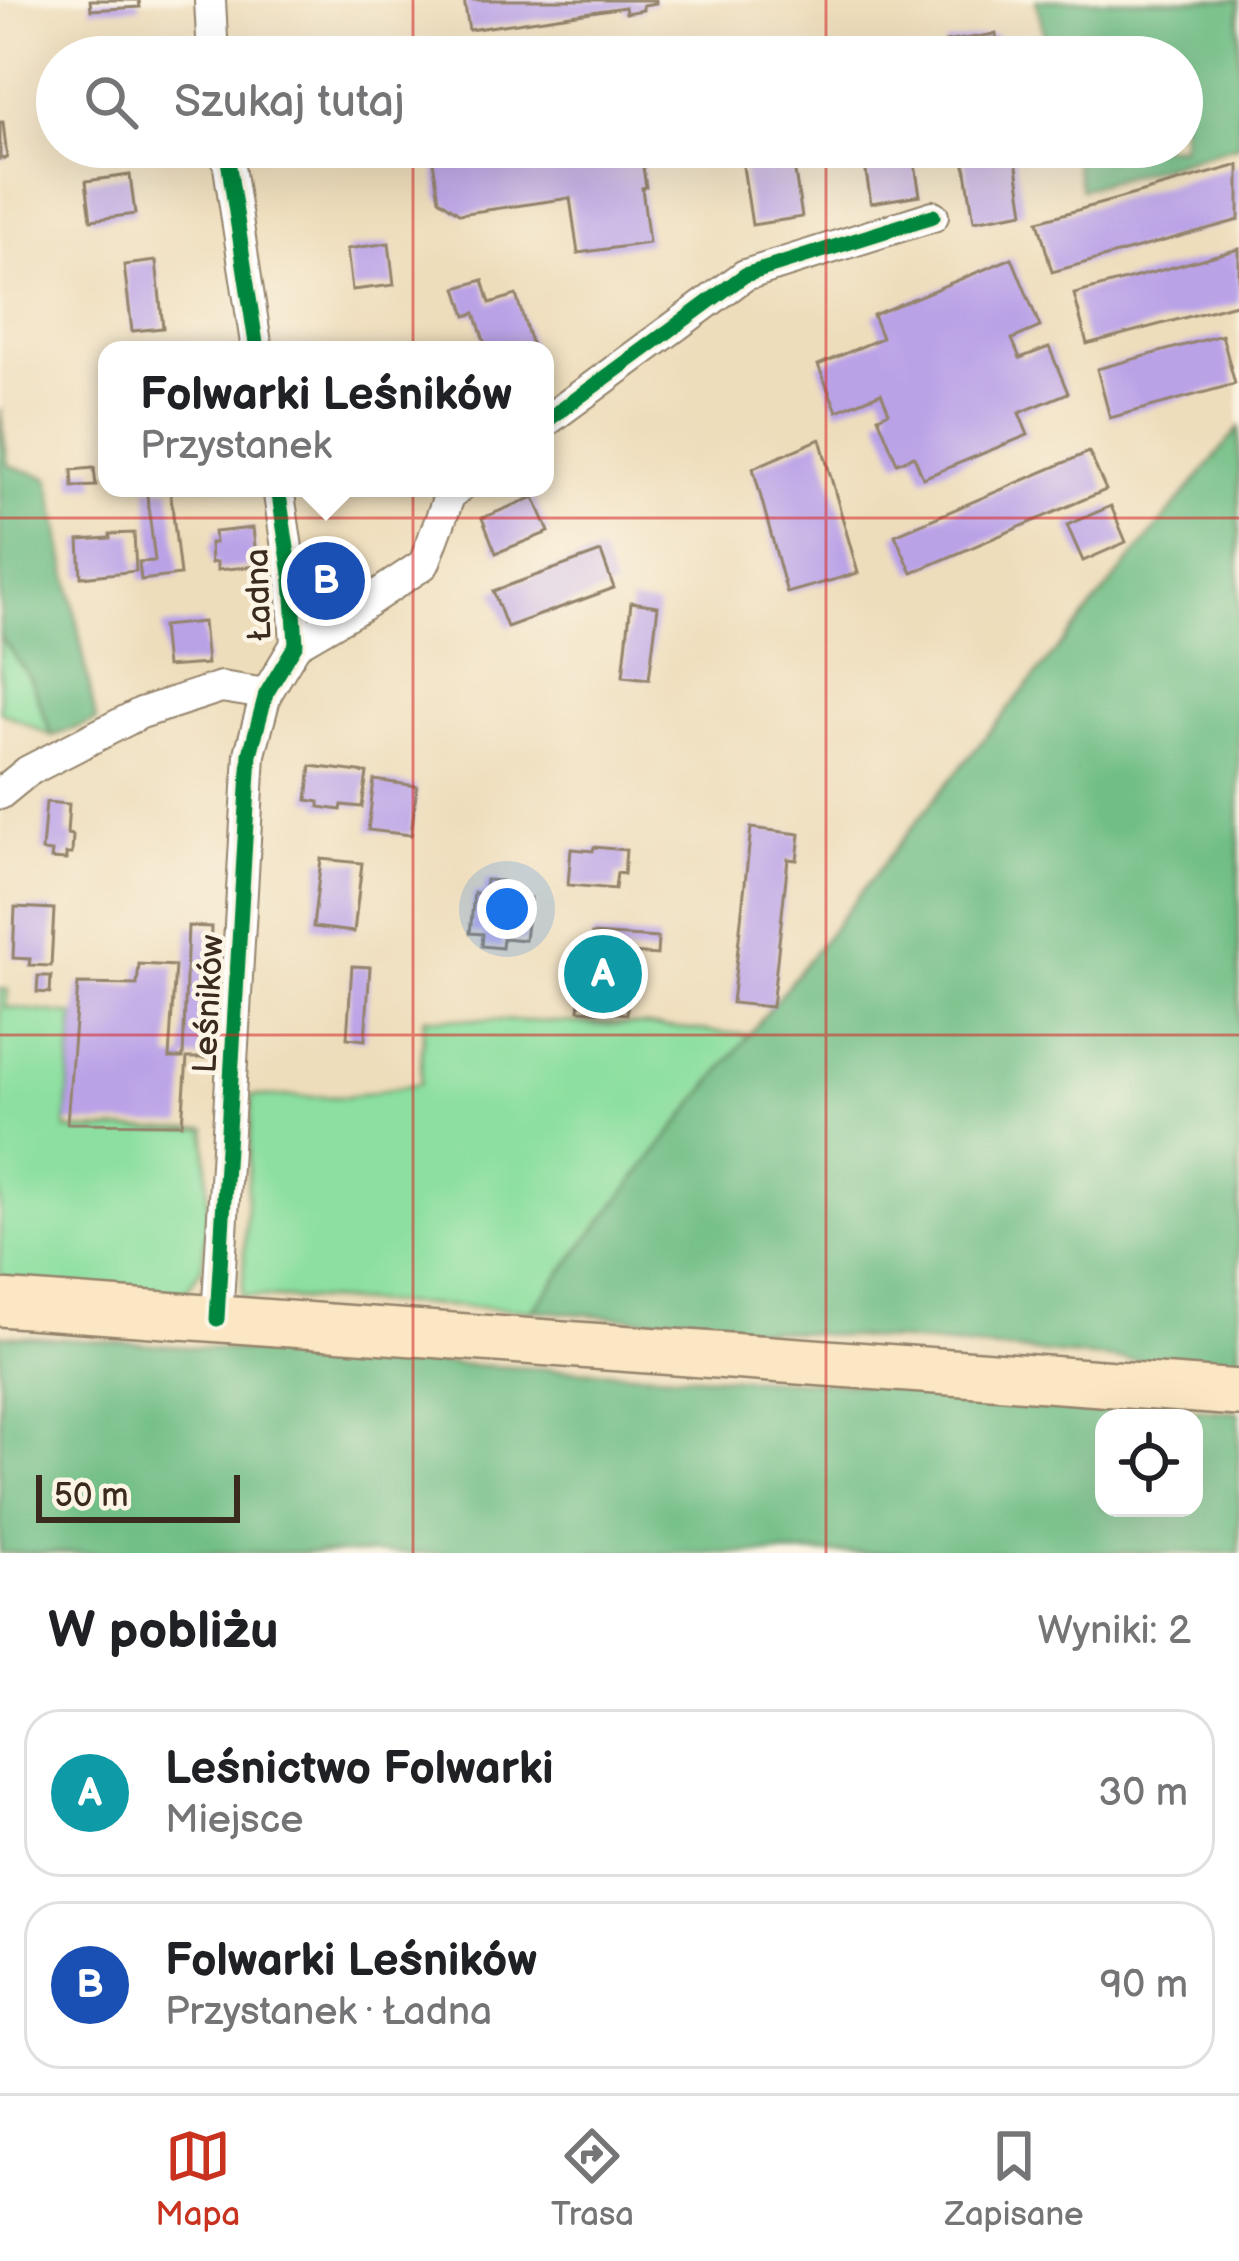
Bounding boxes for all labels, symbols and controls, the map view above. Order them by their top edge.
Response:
search box [36,36,1203,168]
icon: search [78,69,144,135]
text: Szukaj tutaj [174,75,405,130]
popup [98,341,554,497]
text: Folwarki Leśników [140,368,512,423]
text: Przystanek [140,423,332,470]
pin: B [287,536,365,626]
street label: Ładna [237,548,281,642]
your location [477,879,537,939]
pin: A [564,929,642,1019]
street label: Leśników [185,934,233,1074]
map controls [1095,1409,1203,1517]
button: locate [1095,1409,1203,1517]
scale bar [36,1469,240,1522]
text: 50 m [54,1476,129,1516]
text: W pobliżu [48,1601,279,1662]
text: Wyniki: 2 [1037,1608,1191,1655]
text: Leśnictwo Folwarki [165,1742,554,1797]
text: A [78,1770,102,1817]
text: 30 m [1098,1770,1188,1817]
text: Miejsce [165,1797,303,1844]
text: Folwarki Leśników [165,1934,537,1989]
text: B [76,1962,104,2009]
text: 90 m [1100,1962,1188,2009]
text: Przystanek · Ładna [165,1989,492,2036]
tab: Mapa [155,2123,240,2235]
tab: Trasa [551,2123,634,2235]
tab: Zapisane [945,2123,1084,2235]

